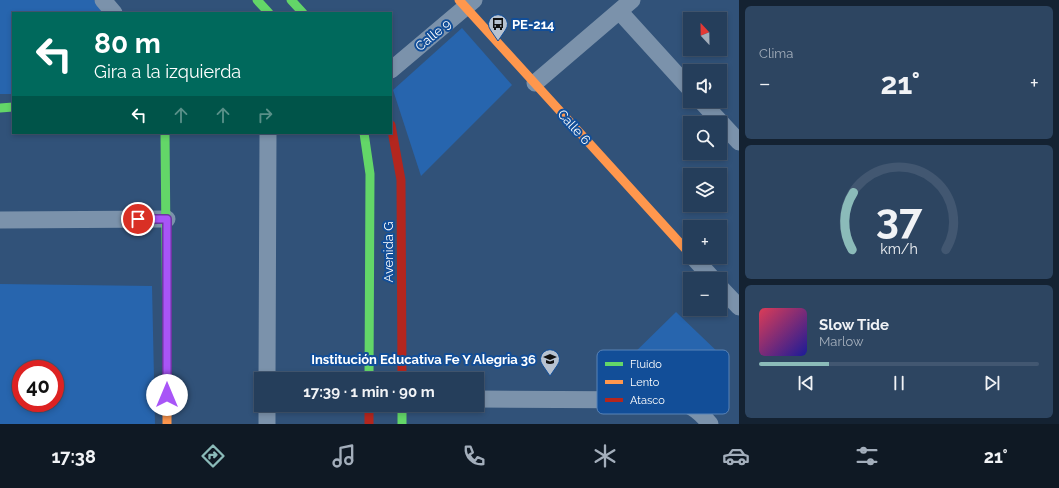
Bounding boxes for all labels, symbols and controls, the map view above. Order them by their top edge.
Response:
north arrow [683,12,727,56]
map controls [683,12,727,316]
bus stop icon: PE-214 [487,13,509,41]
street label: Calle 9 [412,16,454,54]
place label: PE-214 [512,17,555,32]
text: 80 m [94,27,161,60]
icon: left [28,28,80,80]
text: Clima [759,46,793,61]
text: Gira a la izquierda [94,61,241,82]
button: sound [683,64,727,108]
text: 21° [881,66,920,101]
text: − [759,70,771,96]
text: + [1030,70,1039,96]
icon: left [128,104,150,126]
icon: ahead [170,104,192,126]
icon: ahead [212,104,234,126]
icon: right [254,104,276,126]
street label: Calle 6 [554,106,594,148]
button: search [683,116,727,160]
button: layers [683,168,727,212]
text: 37 [876,194,923,243]
pin [121,202,155,236]
icon: arrive [127,208,149,230]
button: + [683,220,727,264]
street label: Avenida G [381,222,396,282]
text: km/h [880,241,918,257]
button: − [683,272,727,316]
text: Slow Tide [819,316,889,334]
text: Marlow [819,334,864,349]
school or university icon: Institución Educativa Fe Y Alegria 36 [539,348,561,376]
legend [597,350,729,414]
place label: Institución Educativa Fe Y Alegria 36 [311,352,536,367]
text: Fluido [630,358,662,371]
speed limit sign: 40 [12,360,64,412]
icon: previous [795,372,817,394]
icon: pause [888,372,910,394]
icon: next [981,372,1003,394]
position arrow [146,374,188,416]
text: Lento [630,376,660,389]
text: 17:39 · 1 min · 90 m [303,383,435,401]
text: Atasco [630,394,665,407]
icon: directions [199,442,227,470]
icon: music [330,442,358,470]
icon: phone [460,442,488,470]
icon: climate [591,442,619,470]
icon: car [722,442,750,470]
icon: filters [853,442,881,470]
text: 17:38 [51,446,96,467]
text: 21° [984,446,1008,467]

